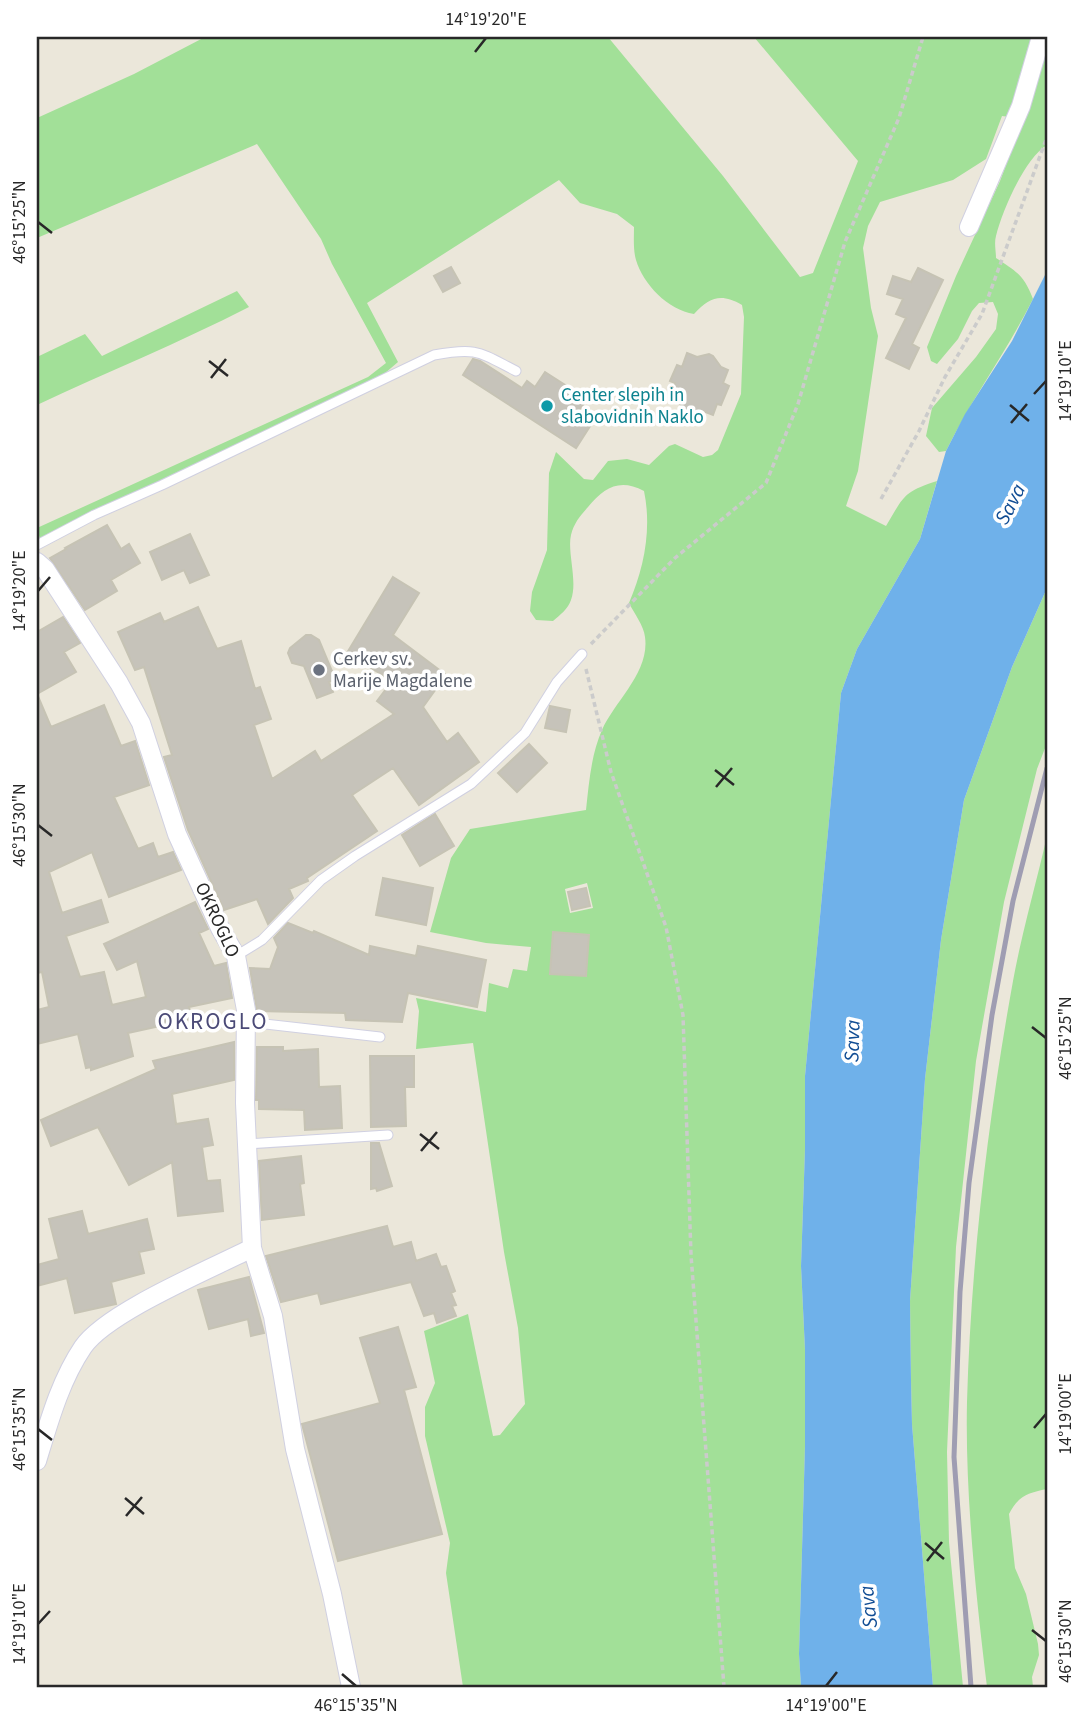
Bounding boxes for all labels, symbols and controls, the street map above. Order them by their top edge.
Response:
text: 14°19'20"E [445,7,527,32]
text: 46°15'25"N [7,180,32,264]
text: 14°19'10"E [1053,340,1078,422]
place label: Center slepih in slabovidnih Naklo [561,382,704,431]
marker: Center slepih in slabovidnih Naklo [539,398,555,414]
water label: Sava [987,478,1033,530]
text: 14°19'20"E [7,550,32,632]
place label: Cerkev sv. Marije Magdalene [333,646,473,695]
marker: Cerkev sv. Marije Magdalene [311,662,327,678]
text: 46°15'30"N [7,783,32,867]
street label: OKROGLO [188,878,246,962]
text: 46°15'25"N [1053,996,1078,1080]
district label: OKROGLO [158,1005,269,1038]
water label: Sava [836,1019,868,1063]
text: 14°19'00"E [1053,1373,1078,1455]
text: 46°15'35"N [7,1387,32,1471]
text: 14°19'10"E [7,1583,32,1665]
water label: Sava [851,1584,885,1630]
text: 46°15'30"N [1053,1599,1078,1683]
text: 46°15'35"N [314,1693,398,1718]
text: 14°19'00"E [785,1693,867,1718]

